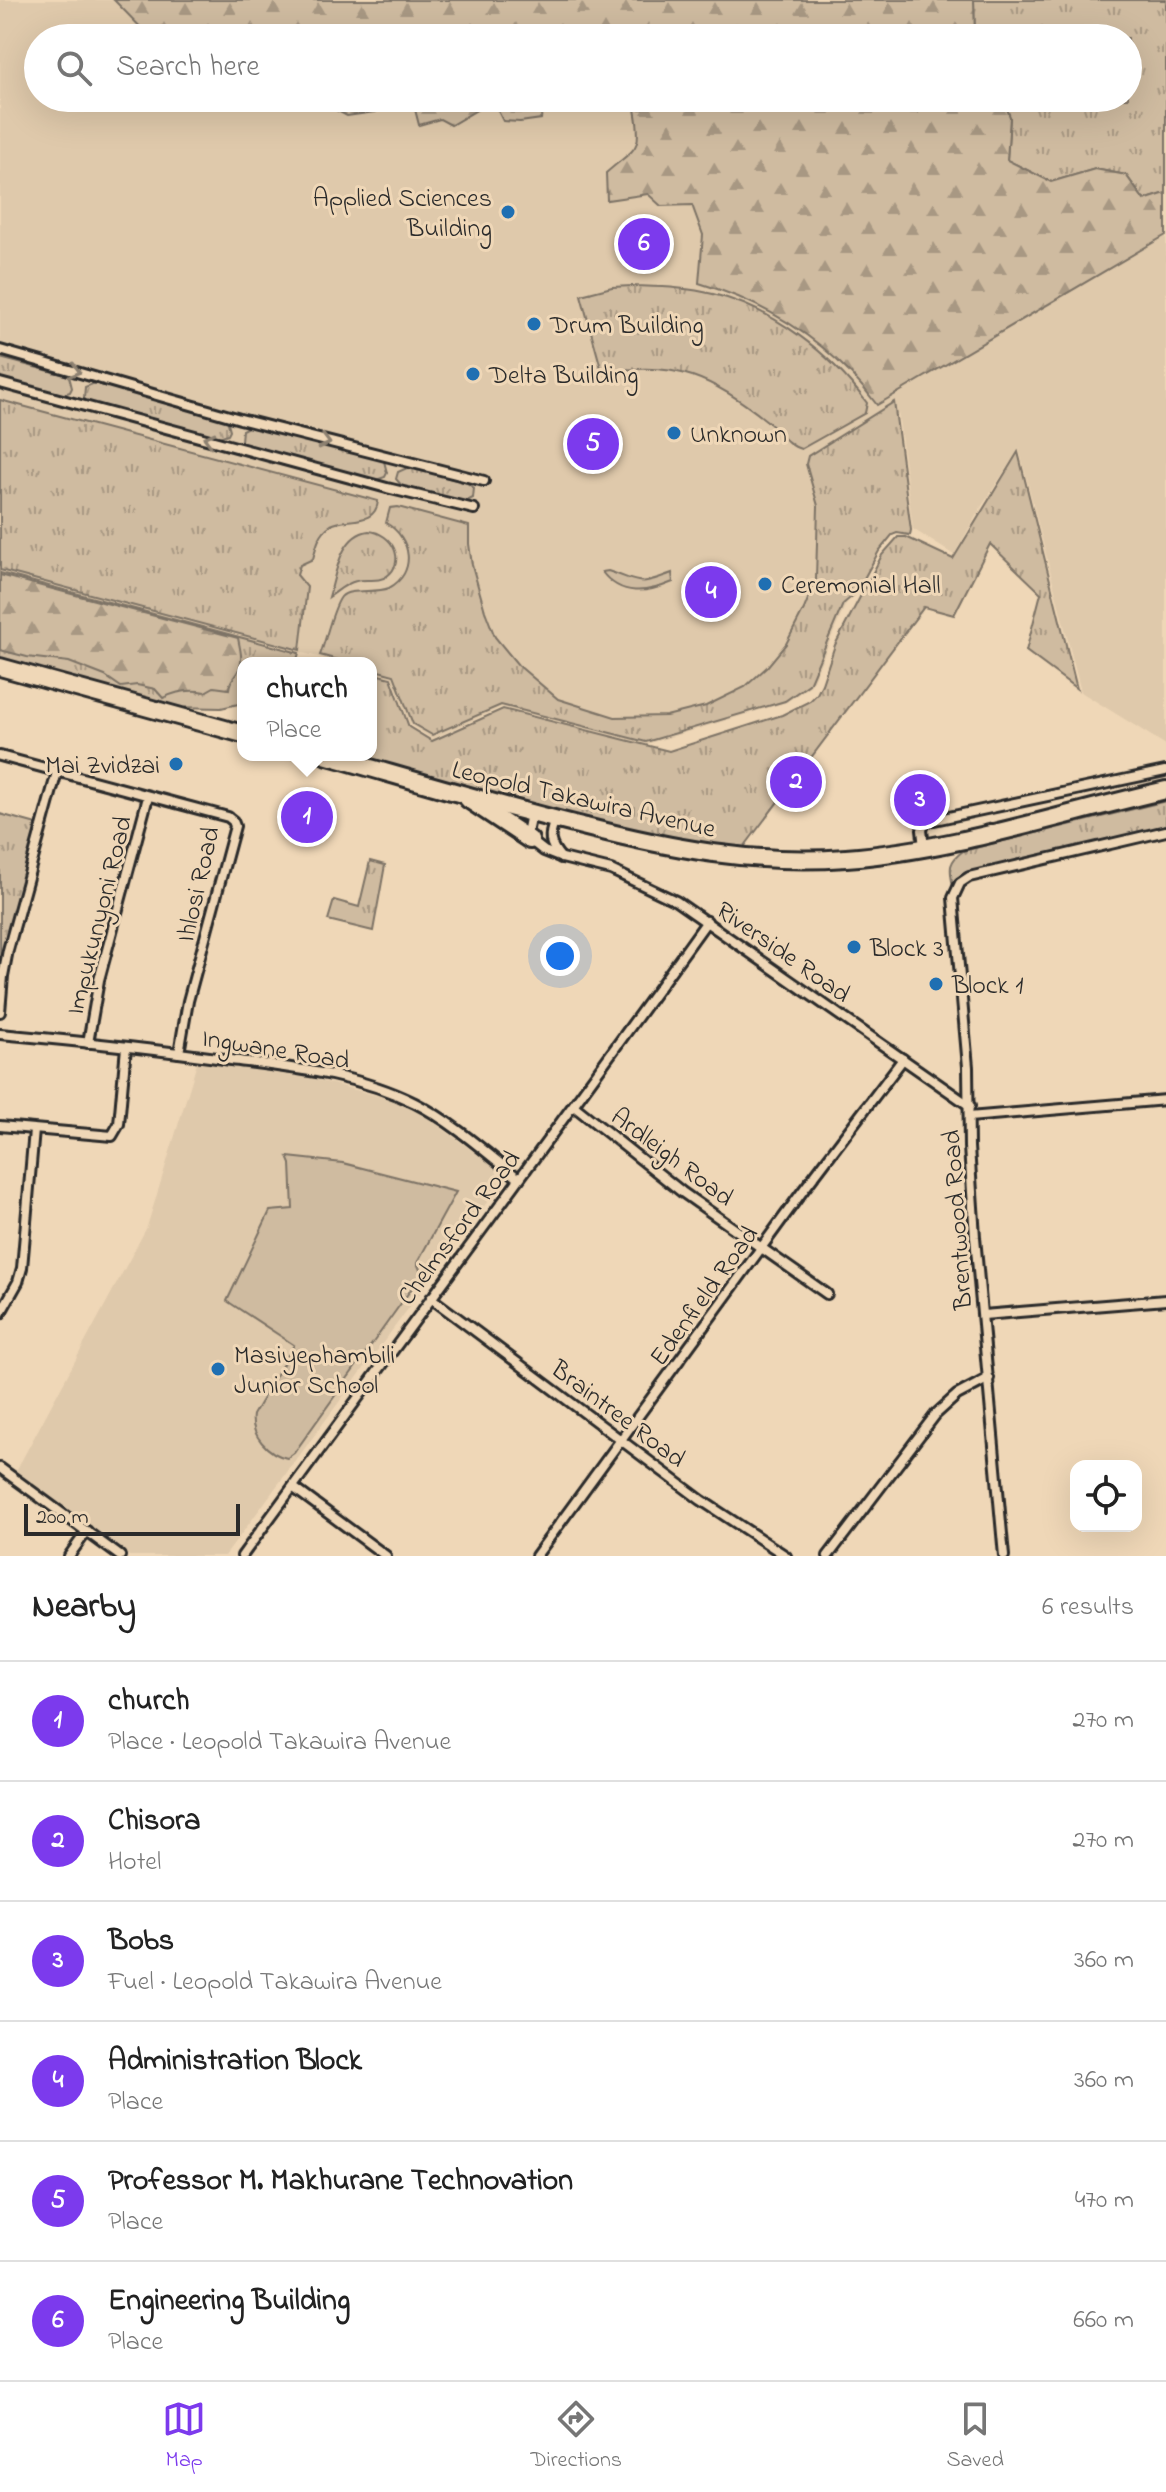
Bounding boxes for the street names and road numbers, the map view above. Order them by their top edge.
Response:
street label: Leopold Takawira Avenue [448,752,719,850]
street label: Impukunyoni Road [58,812,144,1019]
street label: Ihlosi Road [168,823,232,946]
street label: Riverside Road [707,893,858,1014]
street label: Ingwane Road [199,1021,353,1081]
street label: Ardleigh Road [602,1099,741,1218]
street label: Brentwood Road [934,1128,984,1312]
street label: Chelmsford Road [389,1143,532,1314]
street label: Edenfield Road [641,1218,770,1375]
street label: Braintree Road [541,1351,693,1479]

